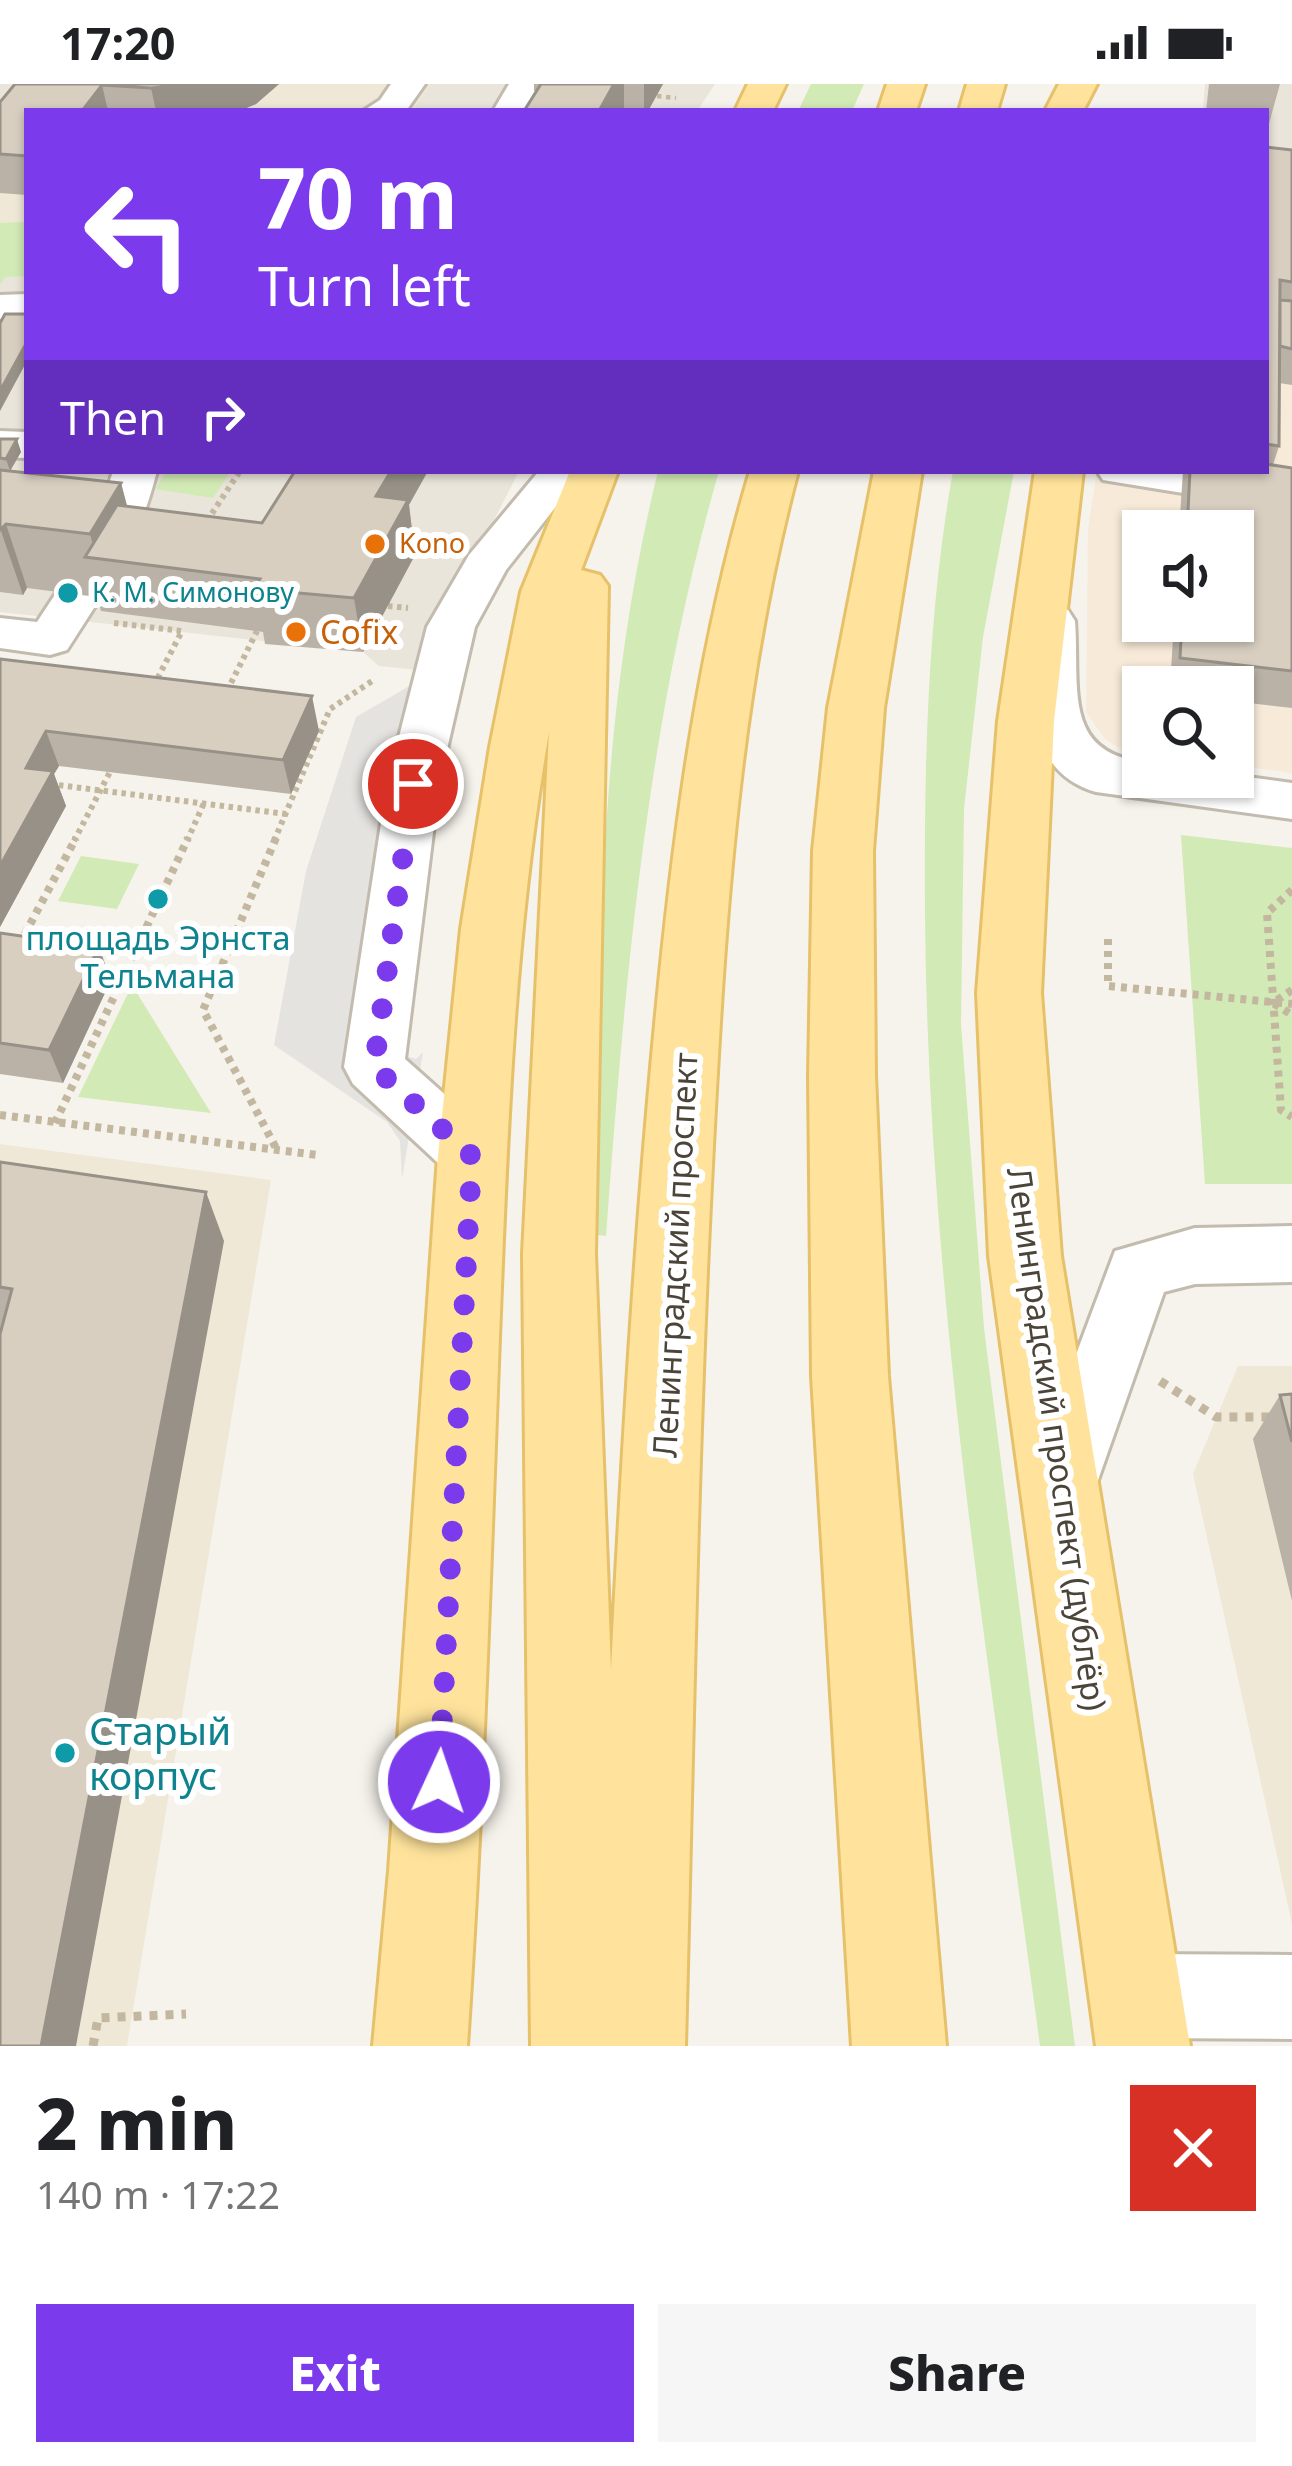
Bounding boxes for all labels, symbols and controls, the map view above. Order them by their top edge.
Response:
text: 17:20 [60,12,176,73]
text: 70 m [258,139,458,254]
icon: left [60,156,216,312]
text: Turn left [258,248,471,322]
icon: right [190,384,256,450]
text: Then [60,387,166,448]
map controls [1122,510,1254,798]
button: sound [1122,510,1254,642]
place label: Kono [399,524,465,561]
marker: Kono [362,531,388,557]
place label: К. М. Симонову [92,573,294,610]
marker: К. М. Симонову [55,580,81,606]
place label: Cofix [320,609,398,654]
marker: Cofix [283,619,309,645]
button: search [1122,666,1254,798]
pin [362,733,464,835]
icon: arrive [380,751,446,817]
marker: площадь Эрнста Тельмана [145,886,171,912]
place label: площадь Эрнста Тельмана [25,915,291,998]
street label: Ленинградский проспект [641,1051,708,1459]
street label: Ленинградский проспект (дублёр) [997,1164,1118,1713]
place label: Старый корпус [89,1703,231,1801]
position arrow [376,1719,502,1845]
marker: Старый корпус [52,1740,78,1766]
text: 2 min [36,2073,237,2171]
button: close [1130,2085,1256,2211]
text: 140 m · 17:22 [36,2167,280,2220]
button: Exit [36,2304,634,2442]
button: Share [658,2304,1256,2442]

